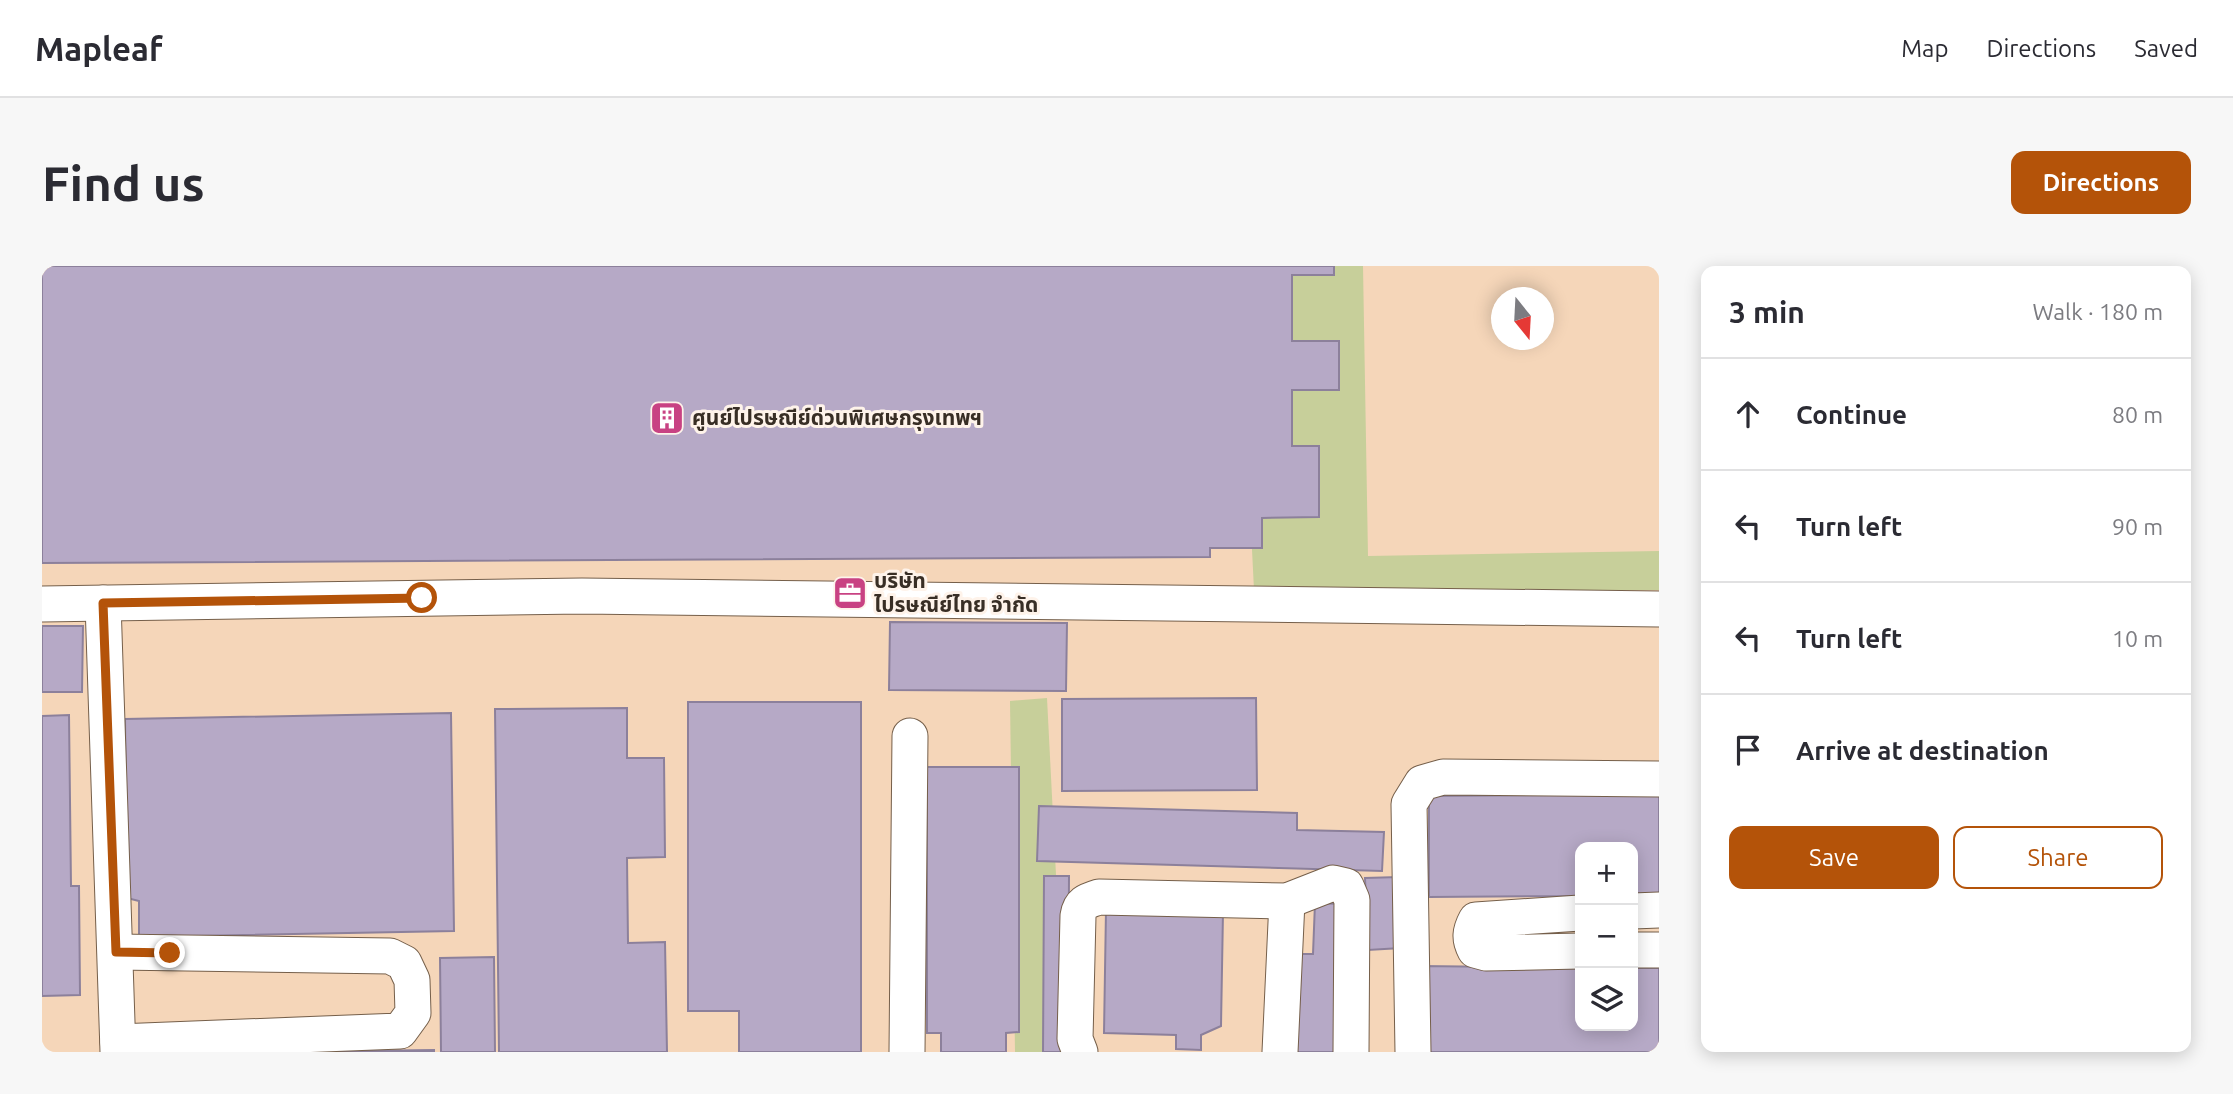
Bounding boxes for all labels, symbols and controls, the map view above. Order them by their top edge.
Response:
text: Mapleaf [35,30,163,67]
text: Map [1901,35,1948,62]
text: Directions [1986,35,2096,62]
text: Saved [2134,35,2198,62]
button: Directions [2011,151,2191,214]
text: Find us [42,155,205,210]
north arrow [1491,287,1554,350]
text: 3 min [1729,295,1805,329]
text: Walk · 180 m [2032,299,2163,324]
icon: ahead [1729,395,1767,433]
building icon: ศูนย์ไปรษณีย์ด่วนพิเศษกรุงเทพฯ [648,399,686,437]
text: Continue [1796,400,1907,429]
text: 80 m [2112,402,2163,427]
place label: ศูนย์ไปรษณีย์ด่วนพิเศษกรุงเทพฯ [692,405,982,431]
icon: left [1729,507,1767,545]
text: Turn left [1796,512,1902,541]
text: 90 m [2112,514,2163,539]
place label: บริษัท ไปรษณีย์ไทย จำกัด [874,568,1038,616]
office icon: บริษัท ไปรษณีย์ไทย จำกัด [831,574,869,612]
route start [406,582,437,613]
icon: left [1729,619,1767,657]
text: Turn left [1796,624,1902,653]
text: 10 m [2112,626,2163,651]
icon: arrive [1729,731,1767,769]
text: Arrive at destination [1796,736,2049,765]
button: Save [1729,826,1939,889]
button: Share [1953,826,2163,889]
map controls [1575,842,1638,1031]
button: + [1575,842,1638,905]
button: − [1575,905,1638,968]
route end [154,937,185,968]
button: layers [1575,968,1638,1031]

